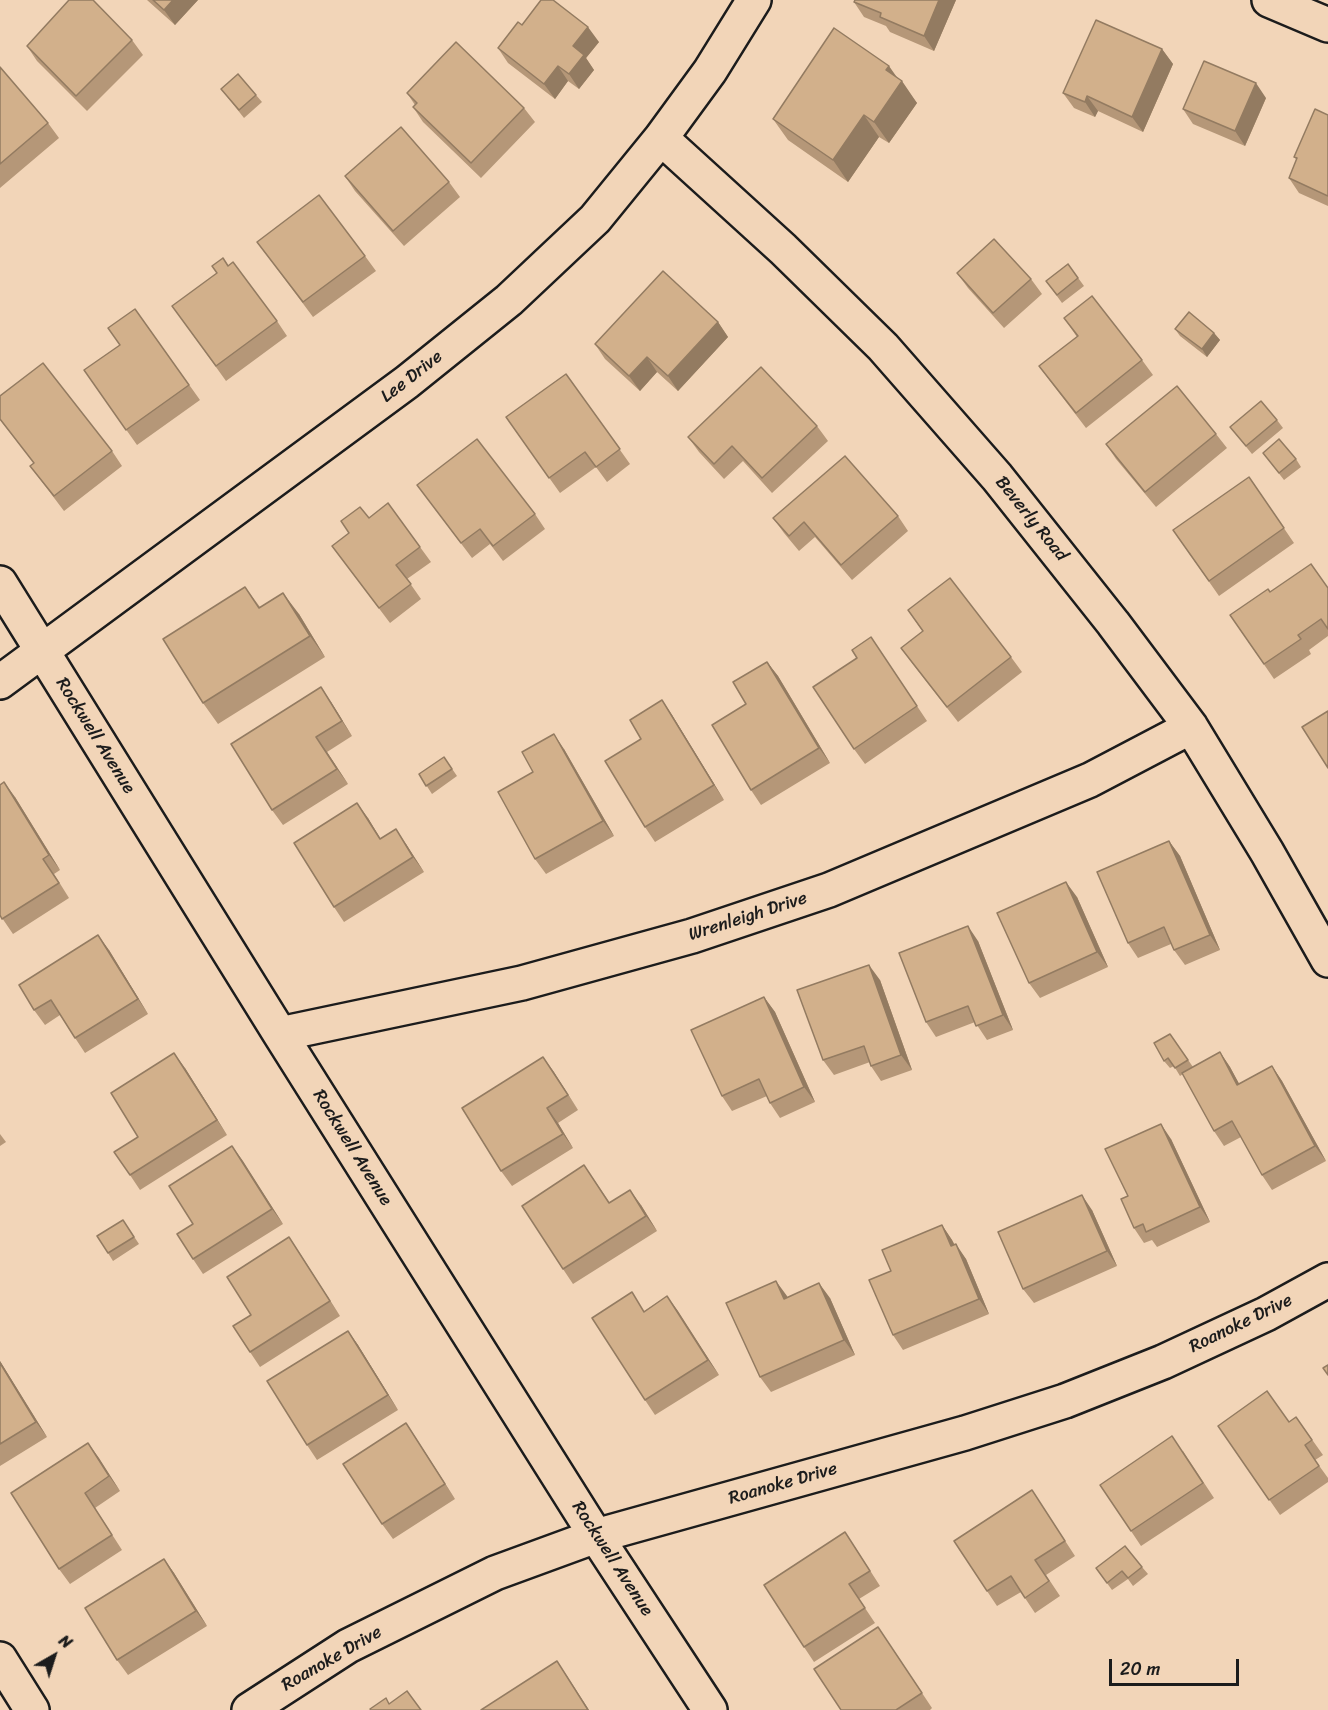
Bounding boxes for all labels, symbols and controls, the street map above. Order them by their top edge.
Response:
street label: Lee Drive [377,346,447,408]
street label: Beverly Road [990,472,1072,566]
street label: Rockwell Avenue [51,674,139,798]
street label: Wrenleigh Drive [686,888,810,946]
street label: Rockwell Avenue [308,1086,396,1210]
street label: Roanoke Drive [1186,1290,1296,1358]
street label: Roanoke Drive [726,1458,840,1510]
street label: Rockwell Avenue [567,1497,657,1621]
street label: Roanoke Drive [278,1622,386,1696]
north arrow [24,1626,84,1686]
text: N [52,1627,79,1656]
scale bar [1112,1647,1242,1685]
text: 20 m [1120,1653,1160,1685]

